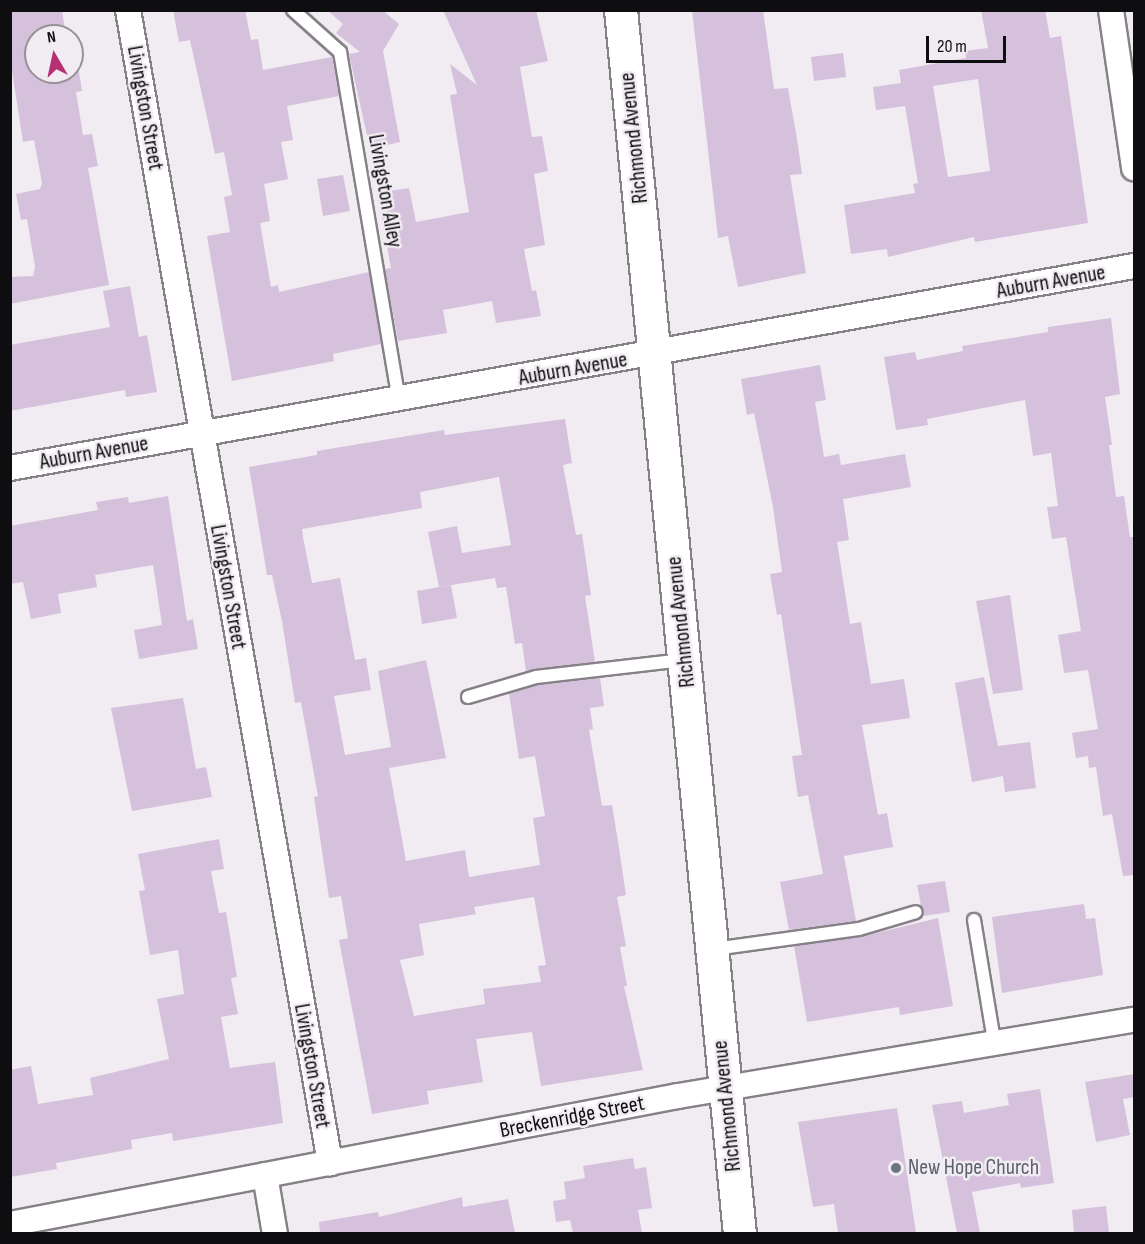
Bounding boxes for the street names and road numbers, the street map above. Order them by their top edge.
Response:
street label: Livingston Street [121,44,169,172]
street label: Richmond Avenue [614,71,654,205]
street label: Livingston Alley [362,132,408,250]
street label: Auburn Avenue [995,259,1107,305]
street label: Auburn Avenue [517,346,629,392]
street label: Auburn Avenue [38,430,150,476]
street label: Livingston Street [204,523,252,651]
street label: Richmond Avenue [661,555,701,689]
street label: Livingston Street [288,1002,336,1130]
street label: Richmond Avenue [707,1039,747,1173]
street label: Breckenridge Street [497,1090,647,1144]

